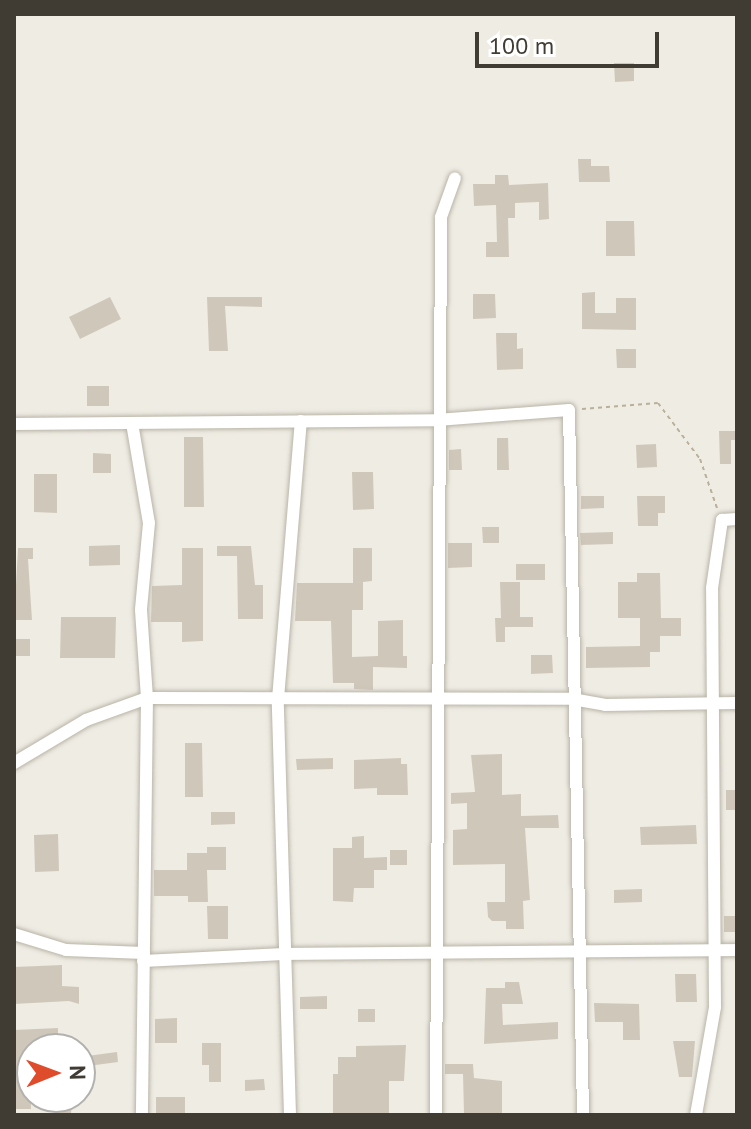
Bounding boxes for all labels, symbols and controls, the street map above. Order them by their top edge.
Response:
scale bar [479,16,663,66]
text: 100 m [489,30,554,61]
north arrow [16,1033,96,1113]
text: N [64,1065,92,1080]

